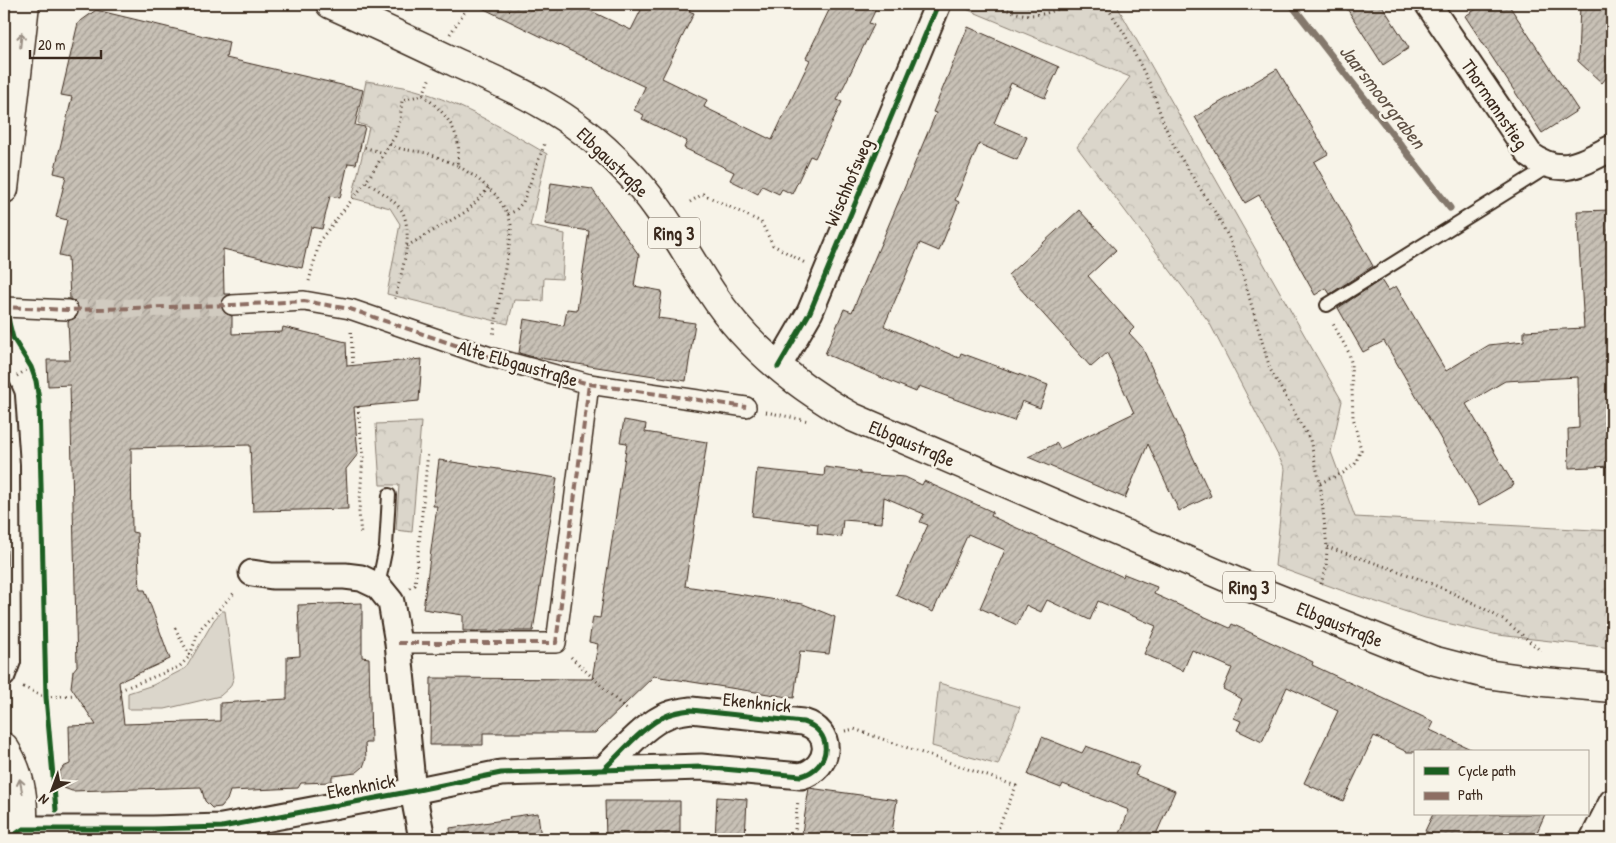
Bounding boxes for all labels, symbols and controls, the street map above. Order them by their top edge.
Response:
scale bar [30,28,101,60]
one-way arrow [16,32,26,48]
text: 20 m [38,34,65,55]
water label: Jaarsmoorgraben [1333,38,1433,156]
street label: Thormannstieg [1455,54,1535,154]
street label: Elbgaustraße [571,121,655,203]
street label: Wischhofsweg [818,134,878,230]
road number: Ring 3 [648,218,700,248]
street label: Alte Elbgaustraße [455,333,582,393]
street label: Elbgaustraße [865,413,959,473]
road number: Ring 3 [1223,572,1275,602]
street label: Elbgaustraße [1293,595,1387,653]
street label: Ekenknick [722,685,792,719]
legend [1414,750,1588,816]
text: Cycle path [1458,760,1516,781]
north arrow [28,766,78,816]
street label: Ekenknick [325,767,397,805]
one-way arrow [15,779,25,795]
text: Path [1458,784,1483,805]
text: N [33,790,52,810]

